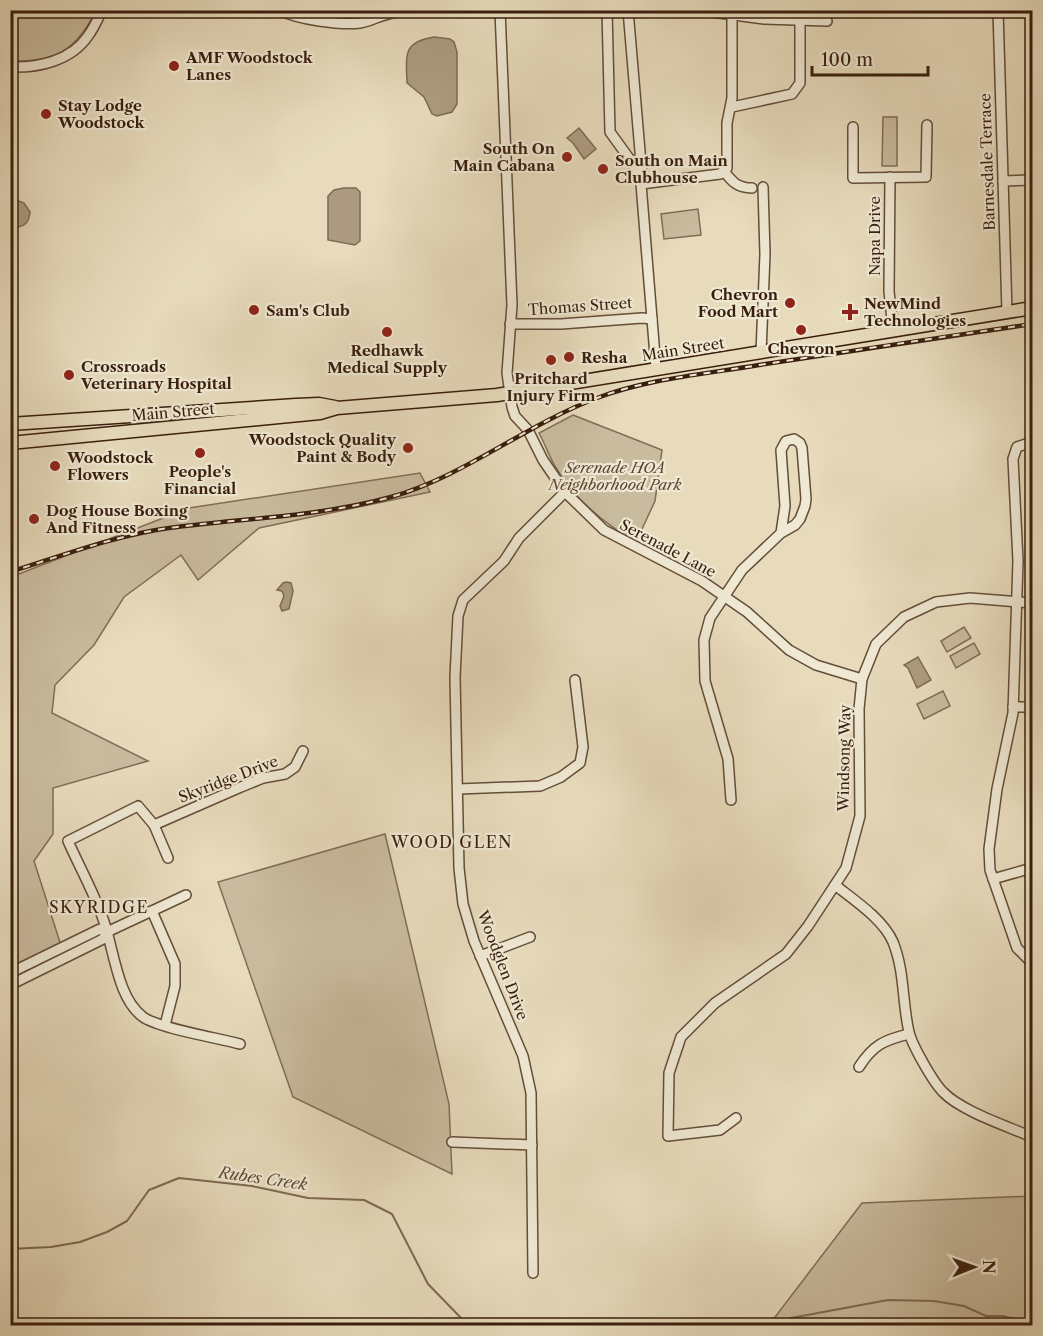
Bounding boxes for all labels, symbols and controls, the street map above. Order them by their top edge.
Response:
scale bar [812,39,928,77]
place label: AMF Woodstock Lanes [185,48,314,84]
text: 100 m [821,49,873,71]
marker: AMF Woodstock Lanes [167,59,181,73]
street label: Barnesdale Terrace [975,93,999,231]
place label: Stay Lodge Woodstock [57,96,145,132]
marker: Stay Lodge Woodstock [39,107,53,121]
place label: South On Main Cabana [453,139,556,175]
marker: South On Main Cabana [560,150,574,164]
place label: South on Main Clubhouse [615,151,729,187]
marker: South on Main Clubhouse [596,162,610,176]
street label: Napa Drive [865,196,884,276]
place label: Chevron Food Mart [698,285,779,321]
street label: Thomas Street [527,293,634,319]
place label: NewMind Technologies [864,294,966,330]
marker: Chevron Food Mart [783,296,797,310]
place label: Sam's Club [266,301,350,320]
marker: Sam's Club [247,303,261,317]
marker: NewMind Technologies [841,303,859,321]
marker: Chevron [794,323,808,337]
marker: Redhawk Medical Supply [380,325,394,339]
street label: Main Street [640,333,726,365]
place label: Chevron [767,339,835,358]
place label: Redhawk Medical Supply [327,341,448,377]
place label: Resha [581,348,628,367]
marker: Resha [562,350,576,364]
marker: Pritchard Injury Firm [544,353,558,367]
place label: Crossroads Veterinary Hospital [80,357,232,393]
marker: Crossroads Veterinary Hospital [62,368,76,382]
place label: Pritchard Injury Firm [506,369,596,405]
street label: Main Street [131,399,216,425]
place label: Woodstock Quality Paint & Body [248,430,397,466]
marker: Woodstock Quality Paint & Body [401,441,415,455]
marker: People's Financial [193,446,207,460]
place label: Woodstock Flowers [66,448,154,484]
park label: Serenade HOA Neighborhood Park [548,458,682,494]
marker: Woodstock Flowers [48,459,62,473]
place label: People's Financial [164,462,236,498]
place label: Dog House Boxing And Fitness [45,501,188,537]
marker: Dog House Boxing And Fitness [27,512,41,526]
street label: Serenade Lane [617,515,719,581]
street label: Windsong Way [834,704,854,813]
street label: Skyridge Drive [176,751,280,807]
district label: WOOD GLEN [390,832,513,852]
district label: SKYRIDGE [49,897,149,917]
street label: Woodglen Drive [473,907,533,1022]
water label: Rubes Creek [215,1162,309,1194]
north arrow [944,1237,1004,1297]
text: N [979,1260,999,1274]

